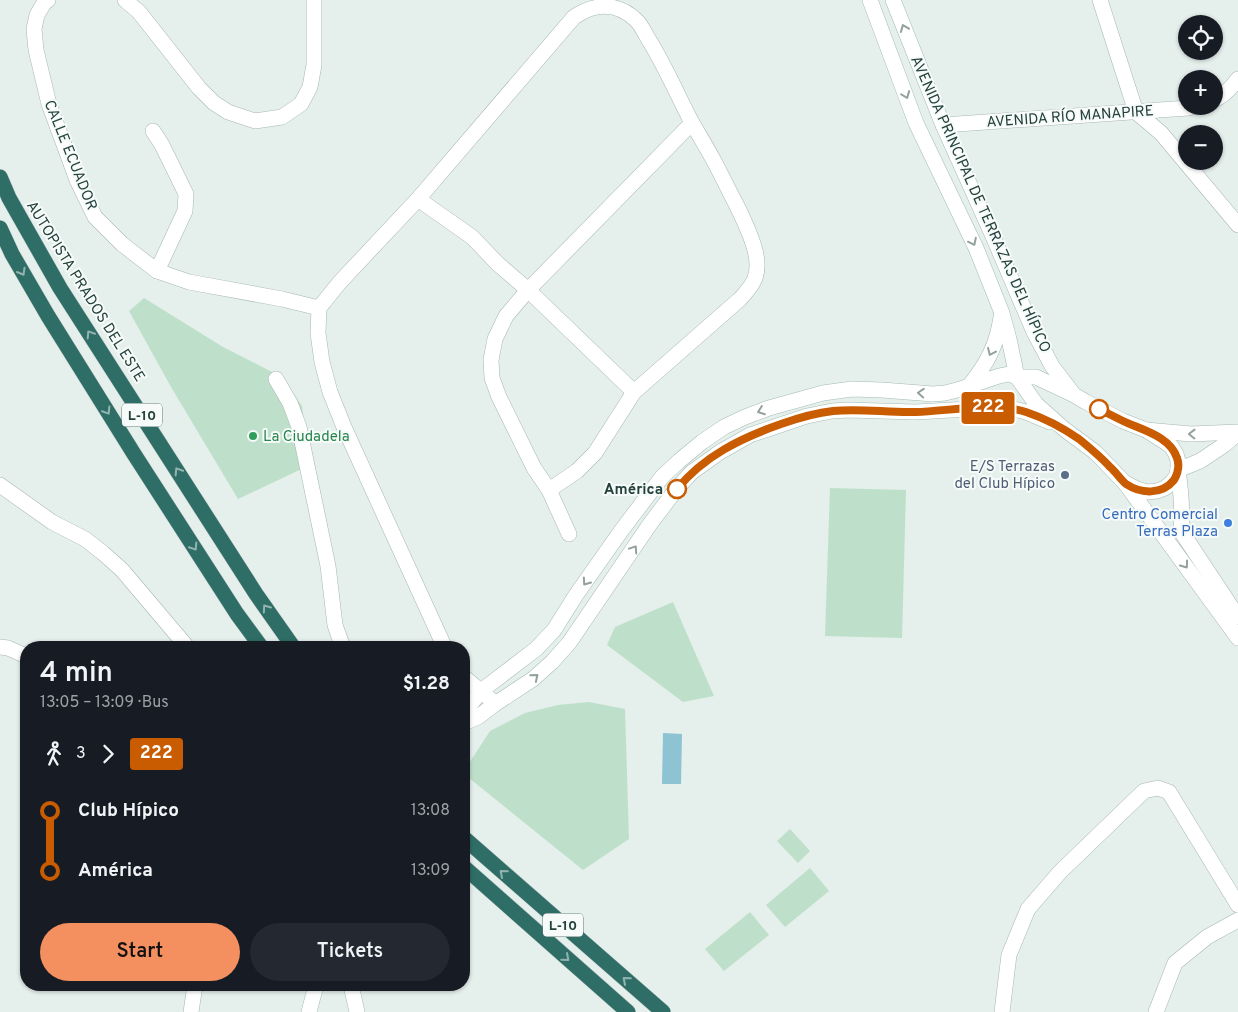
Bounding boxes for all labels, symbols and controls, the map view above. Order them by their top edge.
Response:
map controls [1178,15,1223,170]
button: locate [1178,15,1223,60]
one-way arrow [900,24,910,33]
street label: AVENIDA PRINCIPAL DE TERRAZAS DEL HÍPICO [905,53,1055,356]
button: + [1178,70,1223,115]
one-way arrow [900,90,910,98]
street label: CALLE ECUADOR [39,98,100,214]
street label: AVENIDA RÍO MANAPIRE [986,101,1154,133]
button: − [1178,125,1223,170]
street label: AUTOPISTA PRADOS DEL ESTE [21,198,148,386]
one-way arrow [967,237,977,246]
one-way arrow [16,266,26,275]
one-way arrow [87,330,96,340]
one-way arrow [987,347,997,356]
one-way arrow [917,388,925,399]
line badge: 222 [959,392,1017,424]
text: 222 [971,396,1005,419]
unlabelled marker [1089,399,1109,419]
road number: L-10 [122,404,162,426]
one-way arrow [100,405,110,414]
one-way arrow [758,405,766,415]
place label: La Ciudadela [263,428,350,447]
one-way arrow [1188,428,1196,439]
marker: La Ciudadela [247,430,259,442]
place label: E/S Terrazas del Club Hípico [954,458,1055,494]
one-way arrow [175,467,184,476]
marker: E/S Terrazas del Club Hípico [1059,469,1071,481]
marker: América [667,479,687,499]
place label: América [604,481,663,500]
place label: Centro Comercial Terras Plaza [1102,506,1218,542]
marker: Centro Comercial Terras Plaza [1222,517,1234,529]
one-way arrow [188,542,198,551]
one-way arrow [628,545,637,555]
one-way arrow [1179,559,1188,569]
one-way arrow [583,576,592,585]
one-way arrow [263,604,272,613]
text: 4 min [40,656,113,692]
text: $1.28 [403,672,450,696]
one-way arrow [529,674,538,682]
text: 13:05 – 13:09 · Bus [40,693,169,713]
icon: walk [40,740,68,768]
icon: forward [94,740,122,768]
text: 222 [140,742,173,765]
text: 3 [76,744,86,764]
text: Club Hípico [78,799,179,823]
text: 13:08 [411,801,450,821]
text: América [78,859,153,883]
text: 13:09 [411,861,450,881]
one-way arrow [500,870,509,879]
road number: L-10 [543,914,583,936]
button: Start [40,923,240,981]
button: Tickets [250,923,450,981]
one-way arrow [560,952,569,961]
one-way arrow [623,977,632,986]

